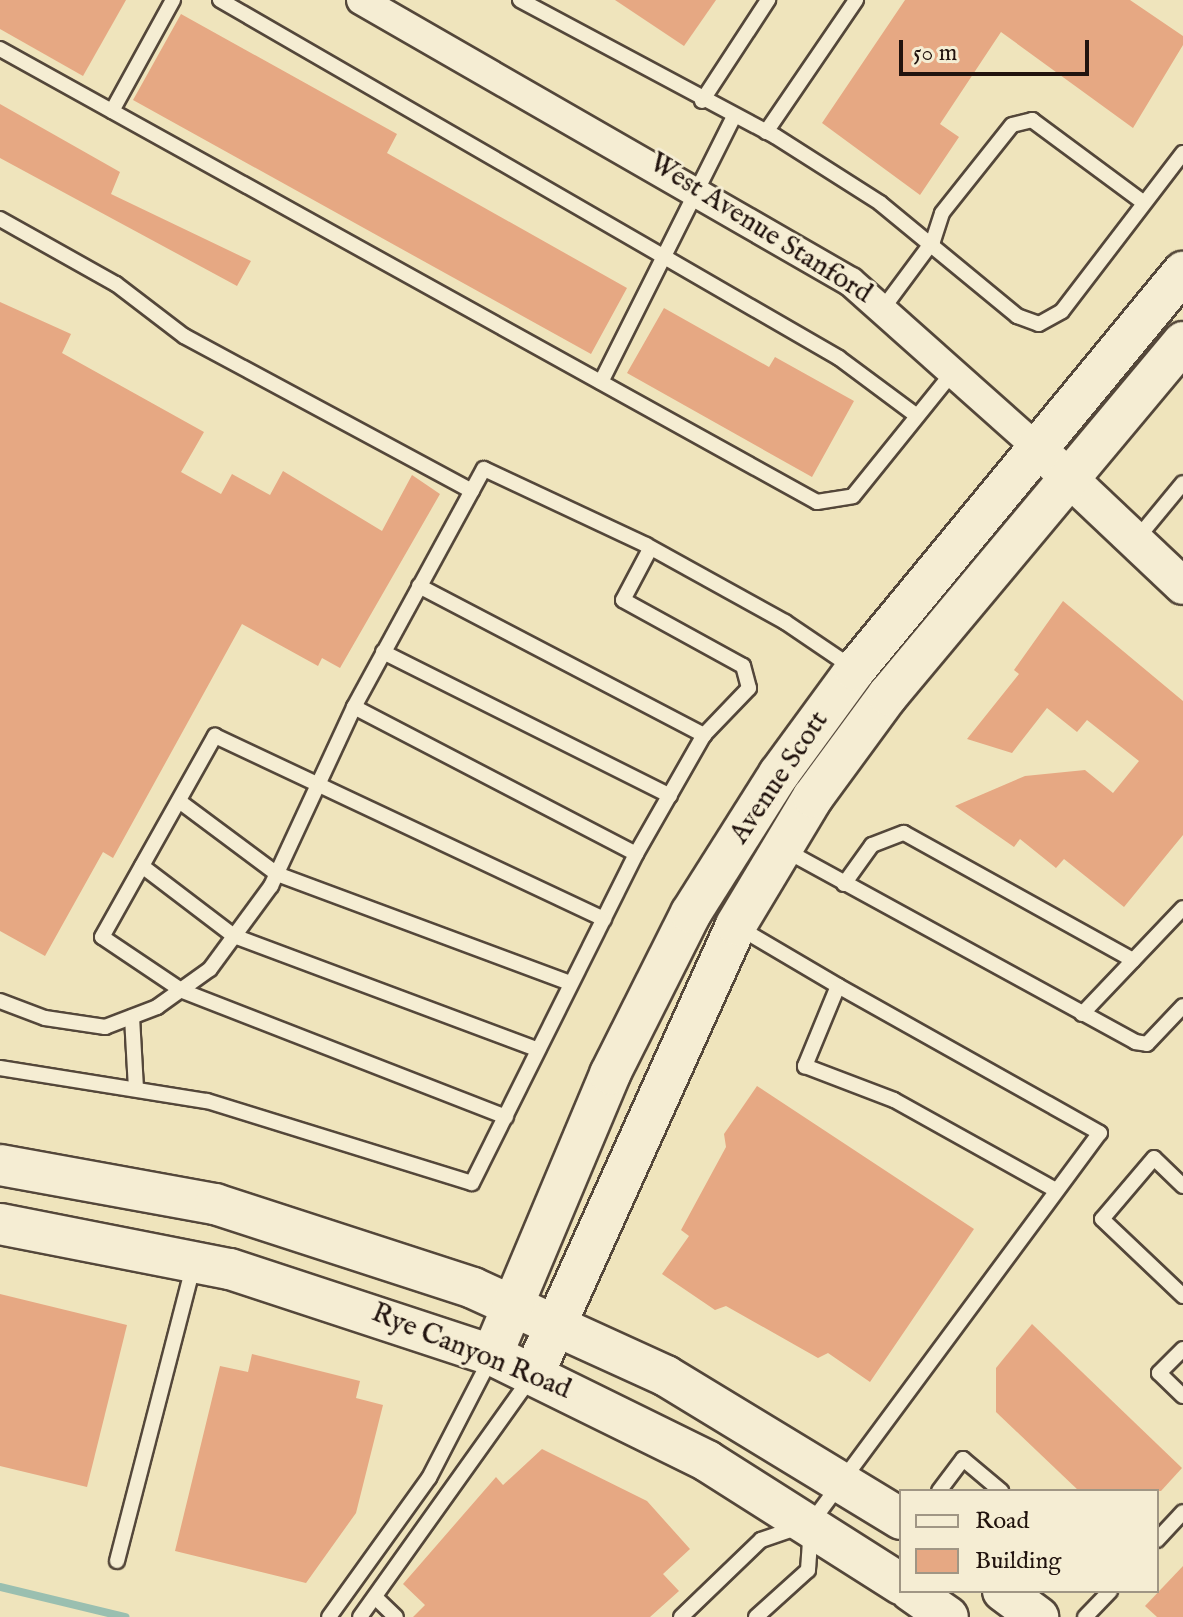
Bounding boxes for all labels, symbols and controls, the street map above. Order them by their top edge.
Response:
scale bar [903,24,1093,74]
text: 50 m [913,38,957,69]
street label: West Avenue Stanford [642,147,878,311]
street label: Avenue Scott [723,705,837,851]
street label: Rye Canyon Road [366,1297,576,1407]
legend [899,1489,1159,1593]
text: Road [975,1506,1029,1537]
text: Building [975,1546,1061,1577]

